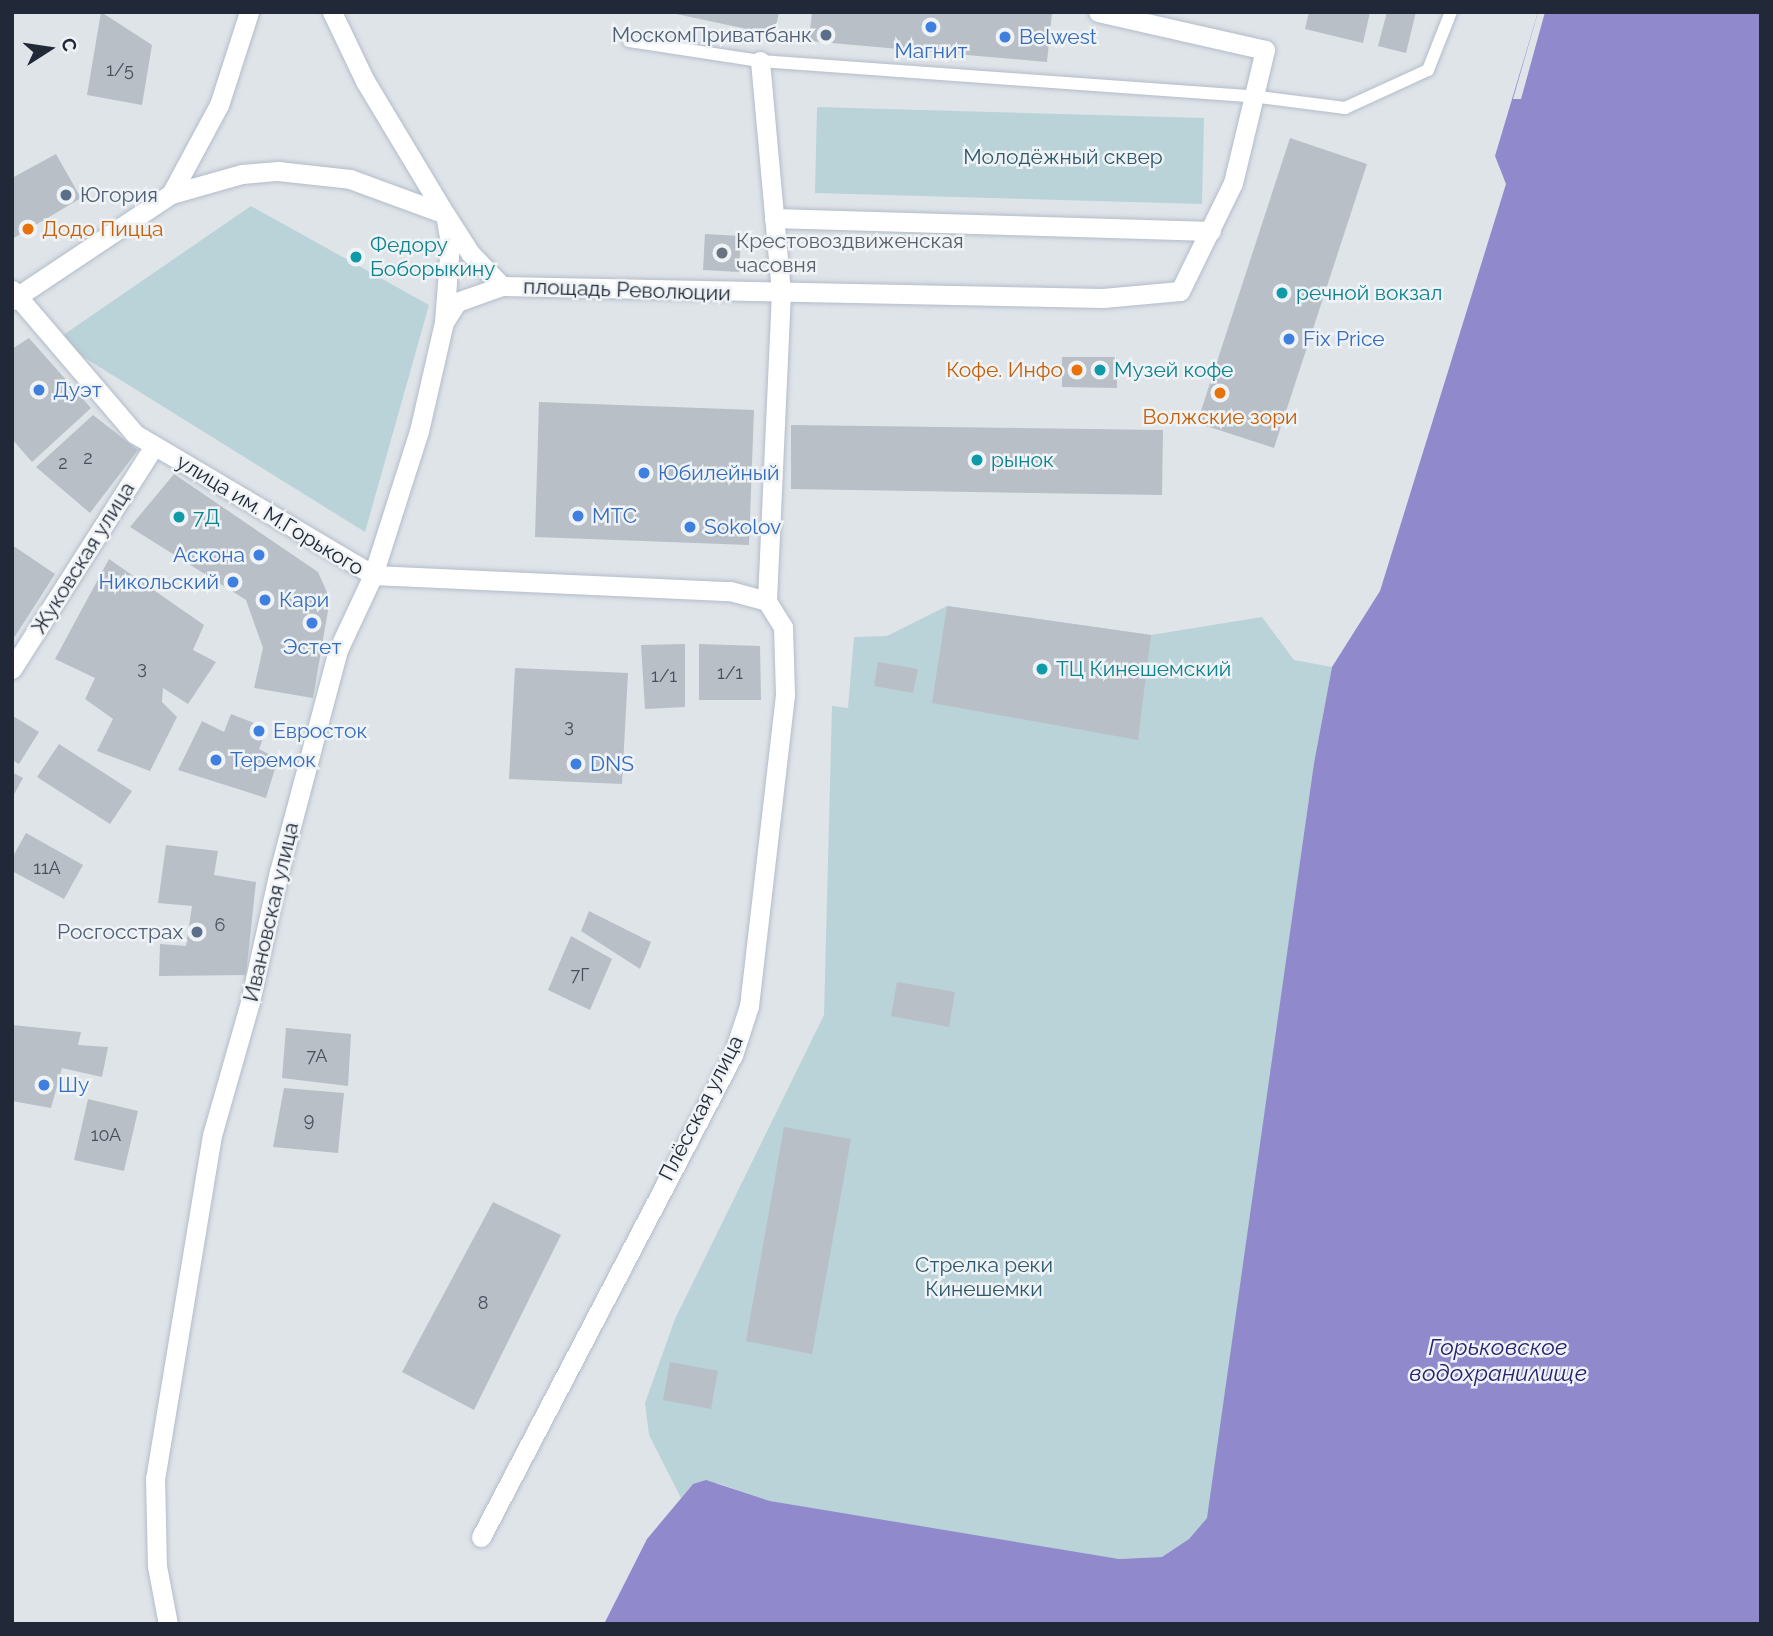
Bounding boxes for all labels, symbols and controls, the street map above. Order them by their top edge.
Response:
north arrow [14,14,84,84]
marker: Магнит [923,19,939,35]
place label: МоскомПриватбанк [612,22,812,48]
place label: Belwest [1019,24,1097,50]
marker: МоскомПриватбанк [818,27,834,43]
marker: Belwest [997,29,1013,45]
text: С [57,36,82,53]
place label: Магнит [895,38,967,64]
house number: 1/5 [106,59,134,81]
park label: Молодёжный сквер [963,144,1163,170]
place label: Югория [80,182,158,208]
marker: Югория [58,187,74,203]
place label: Додо Пицца [42,216,163,242]
marker: Додо Пицца [20,221,36,237]
place label: Крестовоздвиженская часовня [736,228,964,278]
place label: Федору Боборыкину [370,232,495,282]
marker: Крестовоздвиженская часовня [714,245,730,261]
marker: Федору Боборыкину [348,249,364,265]
street label: площадь Революции [523,274,731,306]
place label: речной вокзал [1296,280,1442,306]
marker: речной вокзал [1274,285,1290,301]
place label: Fix Price [1303,326,1385,352]
marker: Fix Price [1281,331,1297,347]
place label: Кофе. Инфо [946,357,1063,383]
place label: Музей кофе [1114,357,1233,383]
marker: Кофе. Инфо [1069,362,1085,378]
marker: Музей кофе [1092,362,1108,378]
place label: Дуэт [53,377,102,403]
marker: Дуэт [31,382,47,398]
marker: Волжские зори [1212,385,1228,401]
place label: Волжские зори [1142,404,1298,430]
house number: 2 [83,447,93,469]
place label: рынок [991,447,1054,473]
street label: улица им. М.Горького [172,449,368,581]
house number: 2 [58,452,68,474]
marker: рынок [969,452,985,468]
place label: Юбилейный [658,460,780,486]
marker: Юбилейный [636,465,652,481]
street label: Жуковская улица [26,477,140,639]
place label: МТС [592,503,637,529]
place label: 7Д [193,504,220,530]
marker: МТС [570,508,586,524]
marker: 7Д [171,509,187,525]
place label: Sokolov [704,514,781,540]
marker: Sokolov [682,519,698,535]
place label: Аскона [173,542,245,568]
marker: Аскона [251,547,267,563]
place label: Никольский [99,569,219,595]
marker: Никольский [225,574,241,590]
place label: Кари [279,587,329,613]
marker: Кари [257,592,273,608]
marker: Эстет [304,615,320,631]
place label: Эстет [283,634,341,660]
place label: ТЦ Кинешемский [1056,656,1231,682]
house number: 3 [137,657,147,679]
marker: ТЦ Кинешемский [1034,661,1050,677]
house number: 1/1 [717,662,743,684]
house number: 1/1 [651,665,677,687]
house number: 3 [564,715,574,737]
place label: Евросток [273,718,367,744]
marker: Евросток [251,723,267,739]
place label: Теремок [230,747,316,773]
place label: DNS [590,751,634,777]
marker: Теремок [208,752,224,768]
marker: DNS [568,756,584,772]
street label: Ивановская улица [238,819,304,1005]
house number: 11А [33,857,61,879]
house number: 6 [215,914,225,936]
place label: Росгосстрах [57,919,183,945]
marker: Росгосстрах [189,924,205,940]
house number: 7Г [571,964,589,986]
street label: Плёсская улица [653,1031,749,1185]
house number: 7А [307,1045,327,1067]
place label: Шу [58,1072,89,1098]
marker: Шу [36,1077,52,1093]
house number: 9 [304,1109,314,1131]
house number: 10А [91,1124,121,1146]
park label: Стрелка реки Кинешемки [915,1252,1053,1302]
house number: 8 [478,1292,488,1314]
water label: Горьковское водохранилище [1409,1333,1587,1387]

